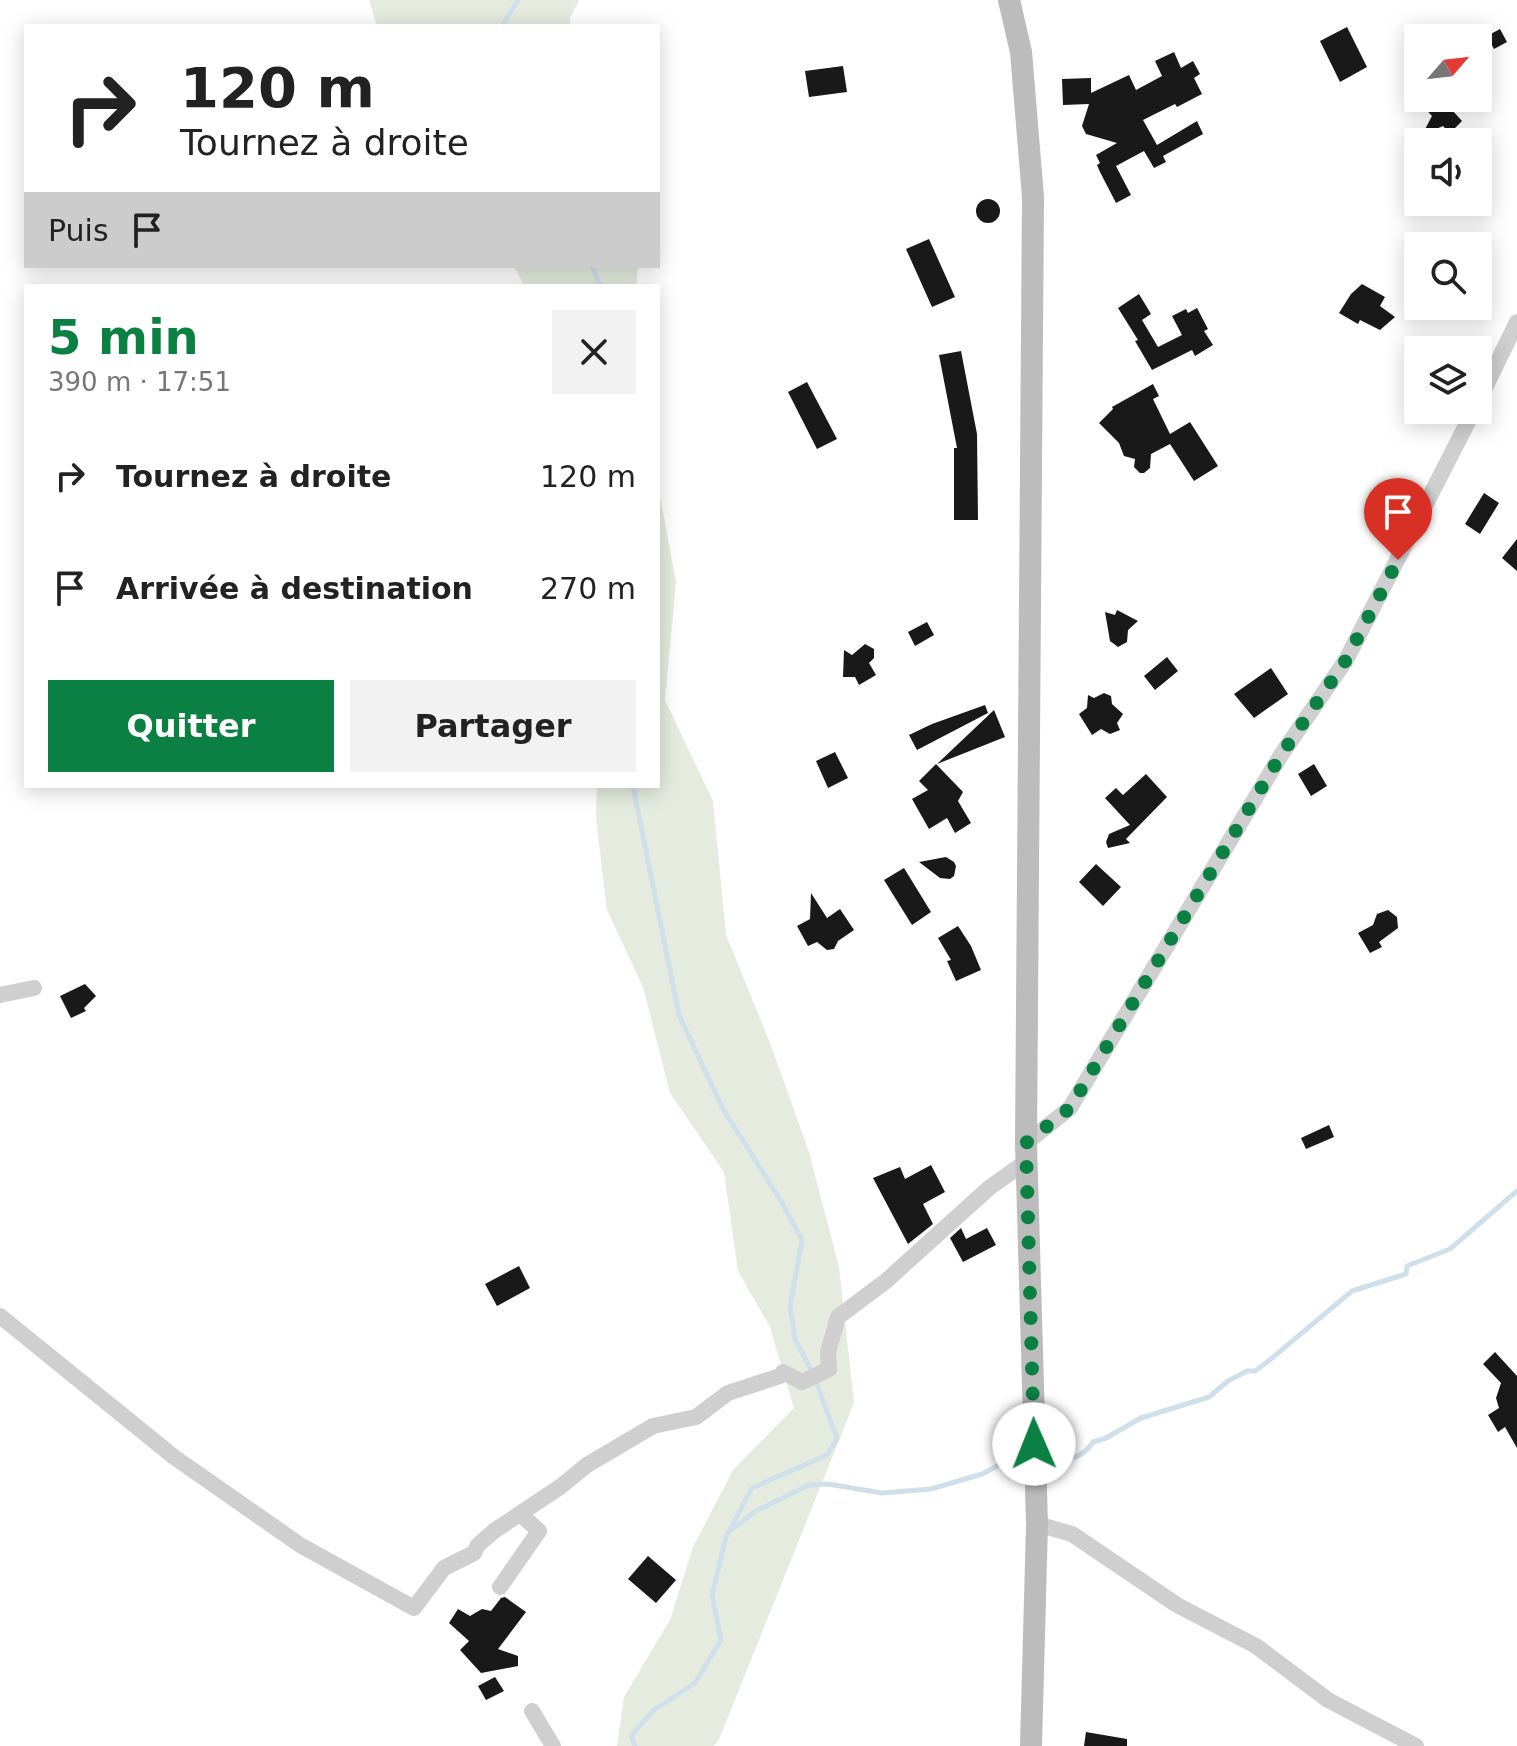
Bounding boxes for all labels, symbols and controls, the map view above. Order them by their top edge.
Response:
north arrow [1404,24,1492,112]
map controls [1404,24,1492,424]
text: 120 m [180,55,375,120]
icon: right [48,56,152,160]
text: Tournez à droite [180,122,469,163]
button: sound [1404,128,1492,216]
icon: arrive [125,208,169,252]
text: Puis [48,213,109,248]
button: search [1404,232,1492,320]
text: 5 min [48,309,199,365]
button: close [552,310,636,394]
button: layers [1404,336,1492,424]
text: 390 m · 17:51 [48,367,231,397]
icon: right [48,454,92,498]
text: Tournez à droite [116,459,391,494]
text: 120 m [540,459,636,494]
pin [1364,478,1432,560]
icon: arrive [1376,490,1420,534]
icon: arrive [48,566,92,610]
text: Arrivée à destination [116,571,473,606]
text: 270 m [540,571,636,606]
button: Quitter [48,680,334,772]
button: Partager [350,680,636,772]
position arrow [992,1402,1076,1486]

